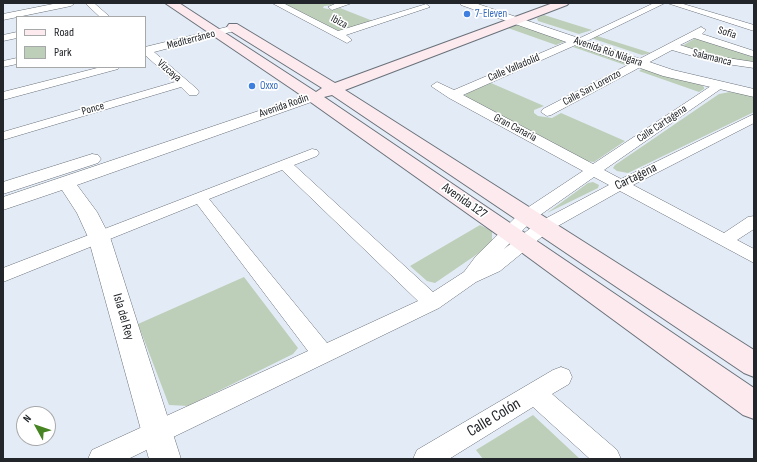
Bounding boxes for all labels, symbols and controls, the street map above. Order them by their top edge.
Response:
place label: 7-Eleven [475,7,507,21]
marker: 7-Eleven [462,9,472,19]
street label: Ibiza [328,12,350,32]
legend [16,16,146,68]
street label: Sofía [716,24,738,42]
text: Road [54,25,74,40]
street label: Mediterráneo [165,27,217,53]
street label: Avenida Río Niágara [572,34,644,70]
text: Park [54,45,72,60]
street label: Salamanca [691,47,733,69]
street label: Calle Valladolid [486,51,542,85]
street label: Vizcaya [154,57,184,85]
street label: Calle San Lorenzo [561,67,623,109]
place label: Oxxo [260,79,278,93]
marker: Oxxo [247,81,257,91]
street label: Avenida Rodin [258,91,310,121]
street label: Ponce [80,100,106,118]
street label: Calle Cartagena [634,102,690,146]
street label: Gran Canaria [491,111,539,145]
street label: Cartagena [612,160,660,194]
street label: Avenida 127 [439,180,489,222]
street label: Isla del Rey [109,292,137,342]
street label: Calle Colón [464,395,524,441]
north arrow [16,406,56,446]
text: N [20,412,34,425]

